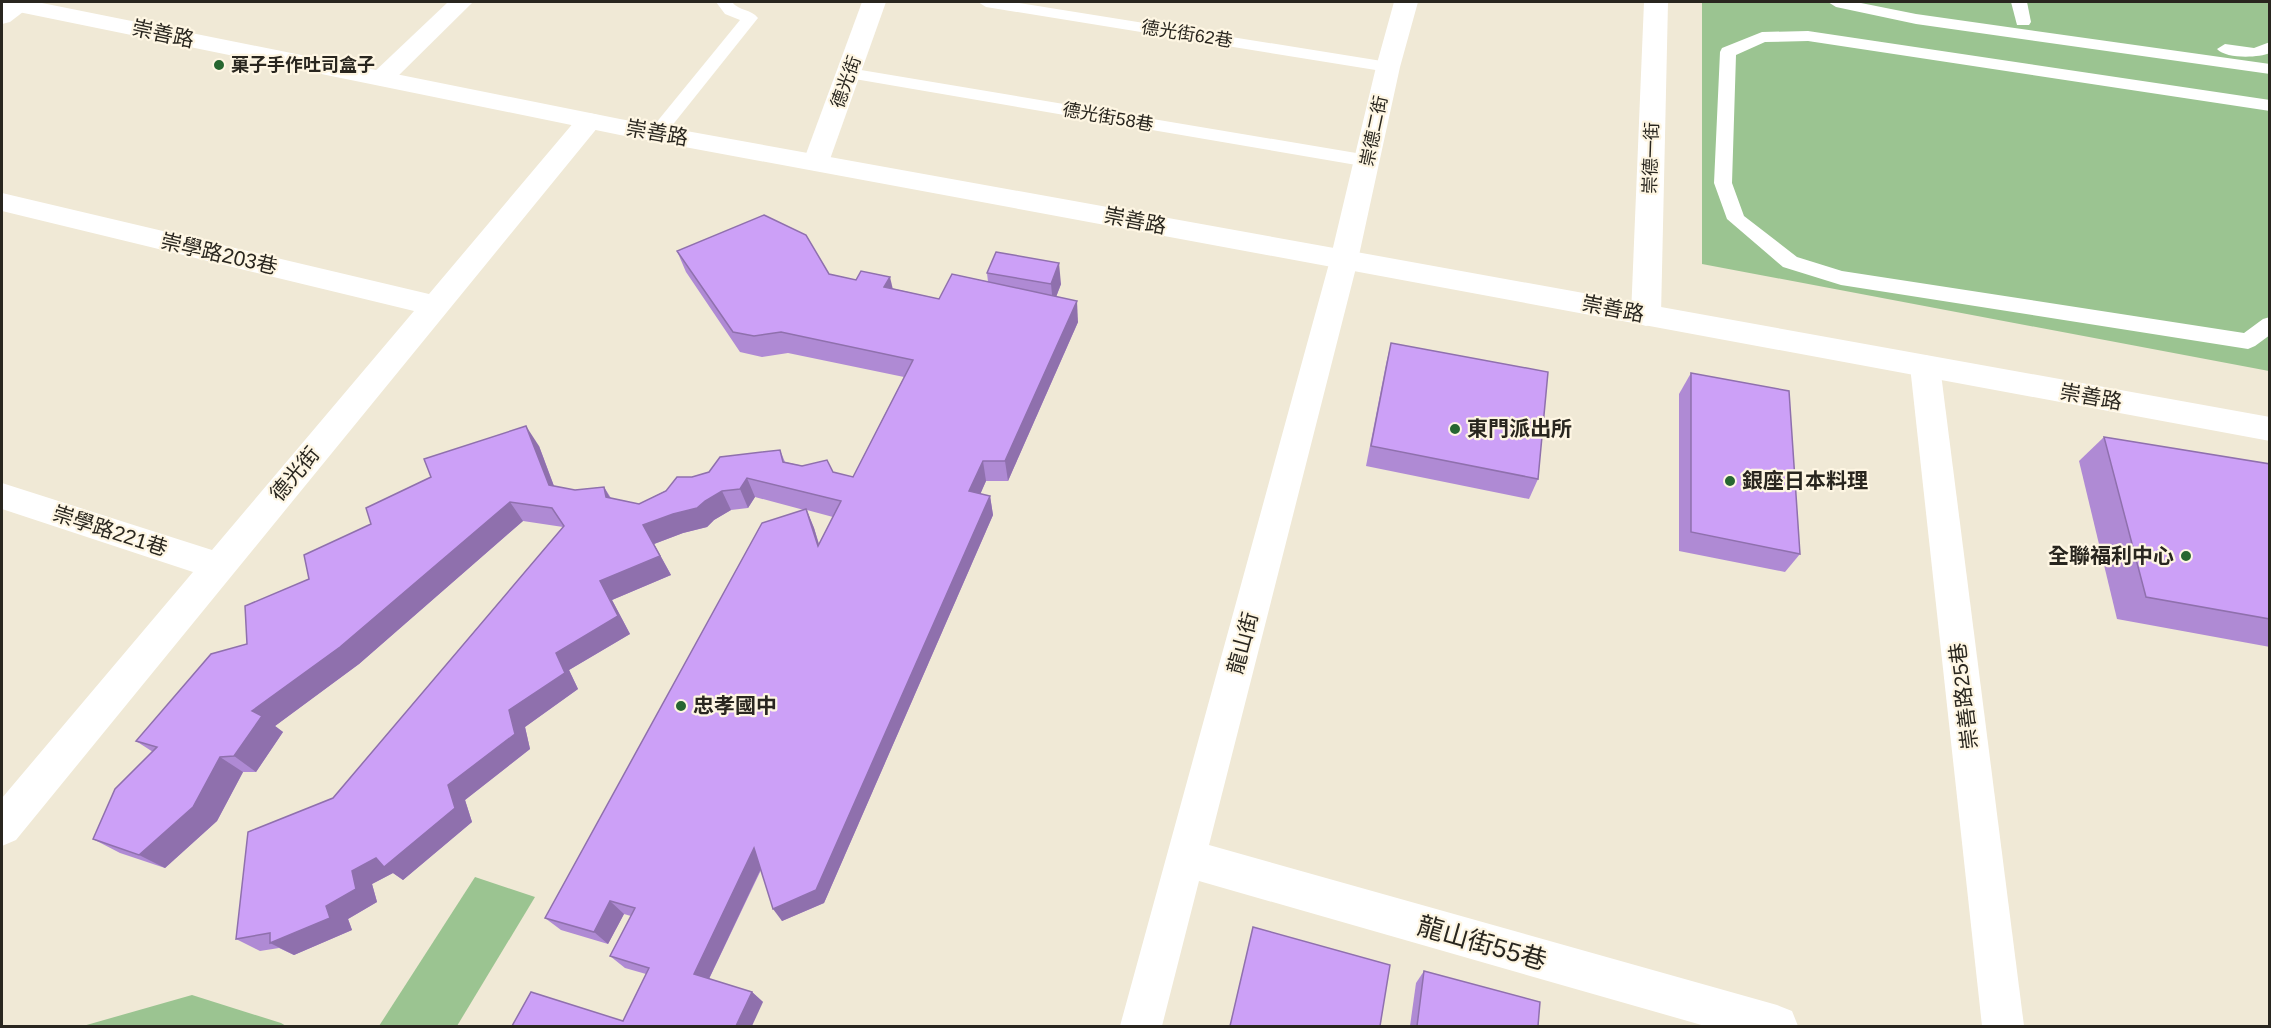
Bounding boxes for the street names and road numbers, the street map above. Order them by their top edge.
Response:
street label: 崇善路 [130,16,196,51]
street label: 德光街62巷 [1140,17,1234,51]
street label: 德光街 [827,53,865,111]
street label: 崇德二街 [1357,94,1391,168]
street label: 德光街58巷 [1061,99,1155,135]
street label: 崇善路 [624,116,690,149]
street label: 崇德一街 [1640,122,1662,194]
street label: 崇善路 [1102,203,1168,238]
street label: 崇學路203巷 [159,229,280,278]
street label: 崇善路 [1580,291,1646,326]
street label: 崇善路 [2058,380,2124,413]
street label: 德光街 [266,442,324,505]
street label: 崇學路221巷 [50,501,170,560]
street label: 龍山街 [1223,609,1262,676]
street label: 崇善路25巷 [1946,641,1981,751]
street label: 龍山街55巷 [1414,910,1550,976]

